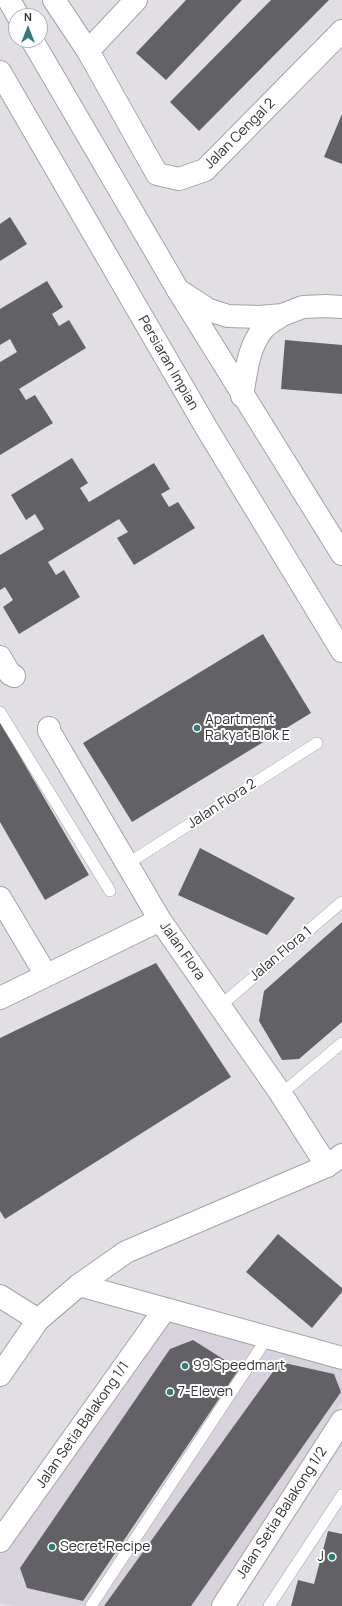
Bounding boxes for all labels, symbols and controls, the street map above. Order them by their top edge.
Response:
north arrow [8,8,48,48]
text: N [24,9,32,24]
street label: Jalan Cengal 2 [201,95,279,173]
street label: Persiaran Impian [134,313,202,413]
place label: Apartment Rakyat Blok E [205,712,290,744]
marker: Apartment Rakyat Blok E [192,723,202,733]
street label: Jalan Flora 2 [185,776,259,832]
street label: Jalan Flora [156,919,208,983]
street label: Jalan Flora 1 [247,923,315,985]
street label: Jalan Setia Balakong 1/1 [33,1358,133,1492]
place label: 99 Speedmart [193,1358,285,1374]
marker: 99 Speedmart [180,1361,190,1371]
place label: 7-Eleven [178,1384,233,1400]
marker: 7-Eleven [165,1387,175,1397]
street label: Jalan Setia Balakong 1/2 [233,1444,331,1582]
place label: Secret Recipe [60,1539,150,1555]
marker: Secret Recipe [47,1542,57,1552]
place label: J [318,1549,324,1565]
marker: J [327,1552,337,1562]

